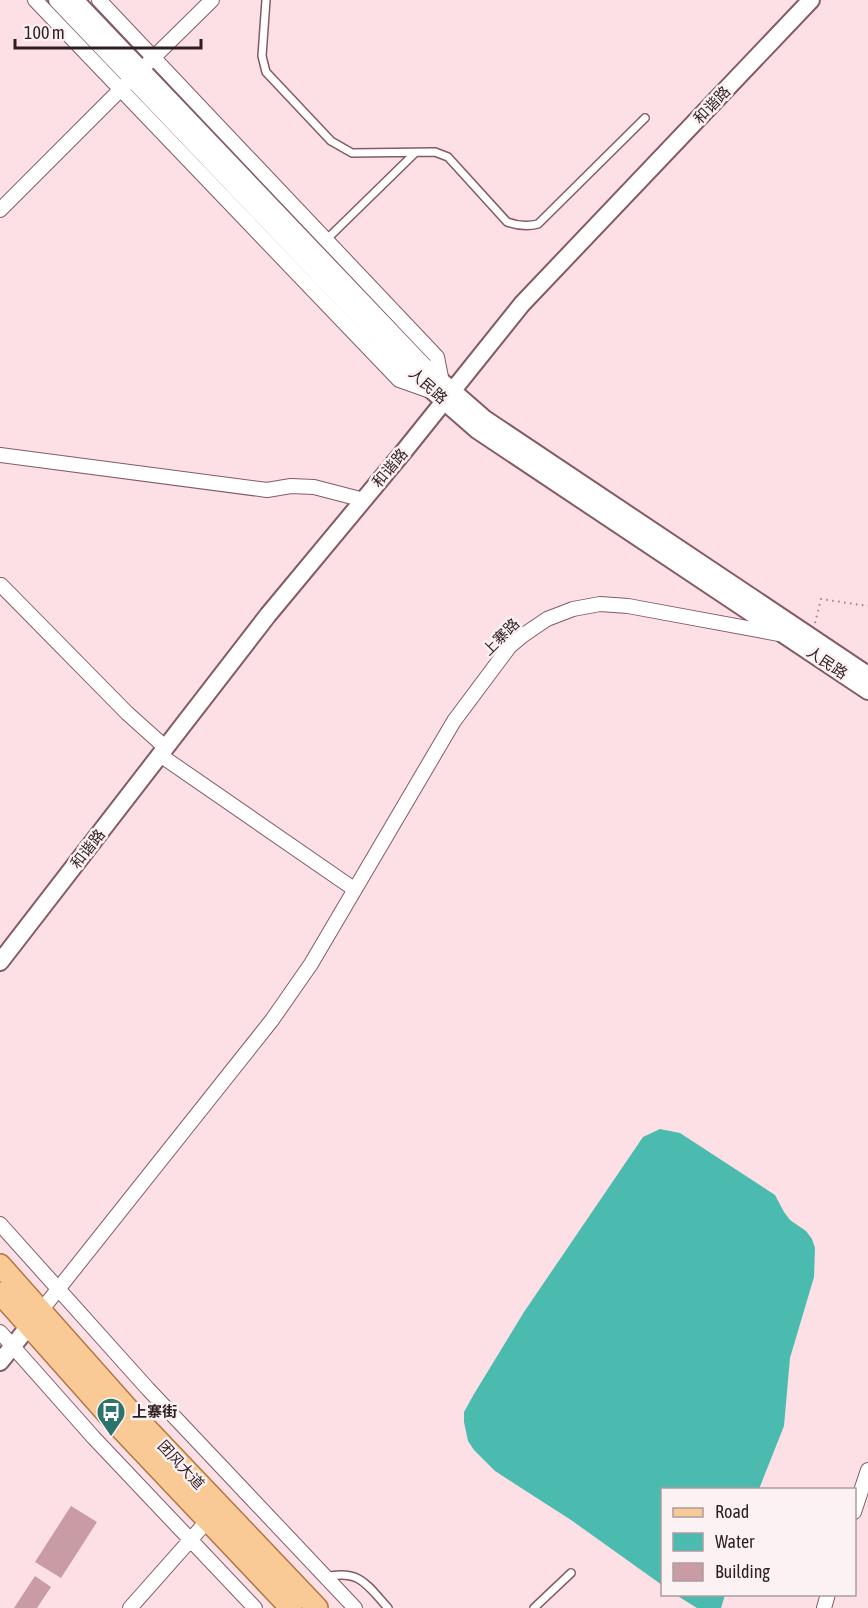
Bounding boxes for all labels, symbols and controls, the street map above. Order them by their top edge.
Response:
scale bar [15,12,201,50]
text: 100 m [24,22,65,43]
street label: 和谐路 [690,83,733,127]
street label: 人民路 [406,364,451,407]
street label: 和谐路 [369,445,411,490]
street label: 上寨路 [479,615,523,659]
street label: 人民路 [804,643,851,682]
street label: 和谐路 [67,826,108,872]
bus stop icon: 上寨街 [95,1396,127,1438]
place label: 上寨街 [132,1403,177,1420]
street label: 团风大道 [155,1437,208,1492]
legend [661,1488,856,1596]
text: Road [715,1501,749,1522]
text: Water [715,1531,755,1552]
text: Building [715,1561,770,1582]

